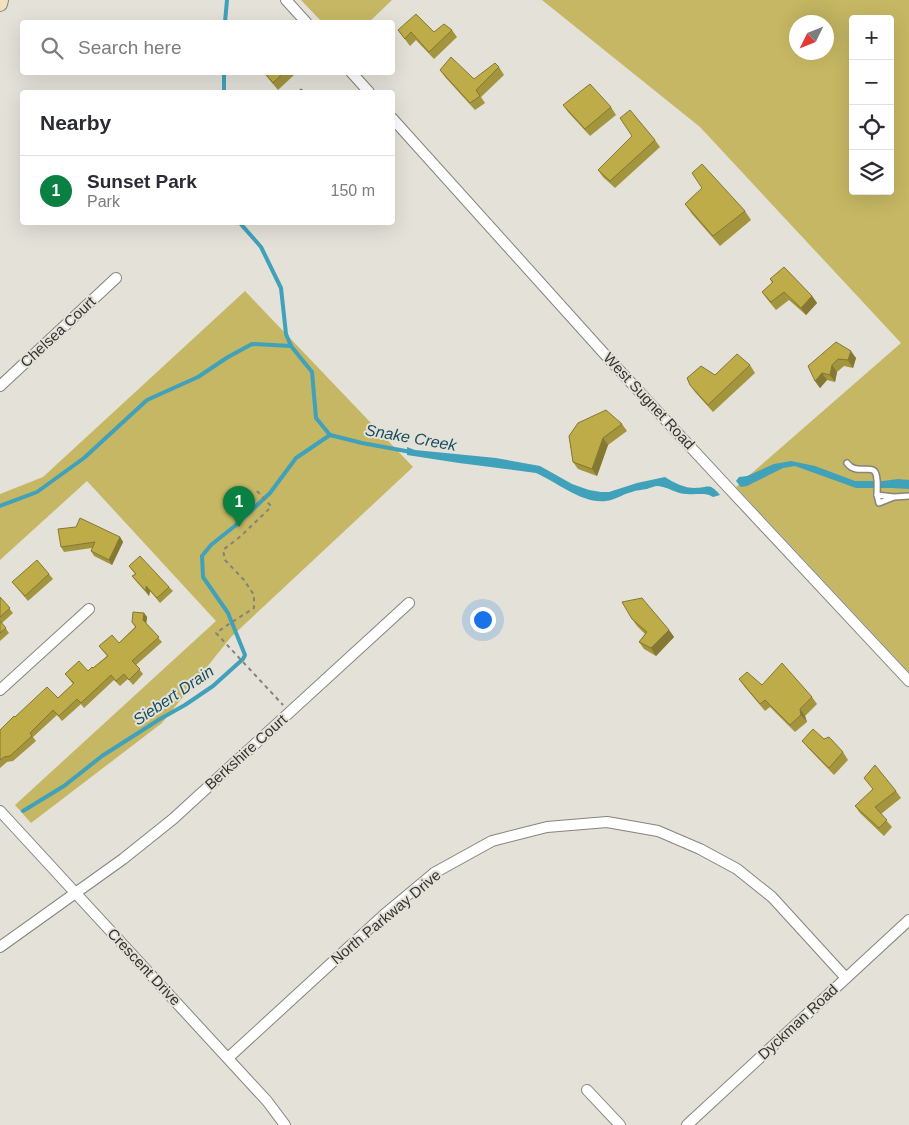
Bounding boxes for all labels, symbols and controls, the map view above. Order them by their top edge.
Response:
north arrow [789,15,834,60]
map controls [849,15,894,195]
button: + [849,15,894,60]
search box [20,20,395,75]
icon: search [38,34,66,62]
text: Search here [78,37,182,58]
button: − [849,60,894,105]
button: locate [849,105,894,150]
text: Nearby [40,111,111,134]
button: layers [849,150,894,195]
text: Sunset Park [87,171,197,192]
text: 1 [52,182,60,199]
text: 150 m [331,182,375,199]
text: Park [87,193,120,210]
street label: Chelsea Court [17,292,99,371]
street label: West Sugnet Road [600,349,698,452]
water label: Snake Creek [364,421,459,454]
pin: 1 [223,486,255,527]
your location [470,607,496,633]
water label: Siebert Drain [130,662,217,729]
street label: Berkshire Court [201,710,291,793]
street label: North Parkway Drive [328,866,444,967]
street label: Crescent Drive [104,925,184,1009]
street label: Dyckman Road [754,980,841,1063]

